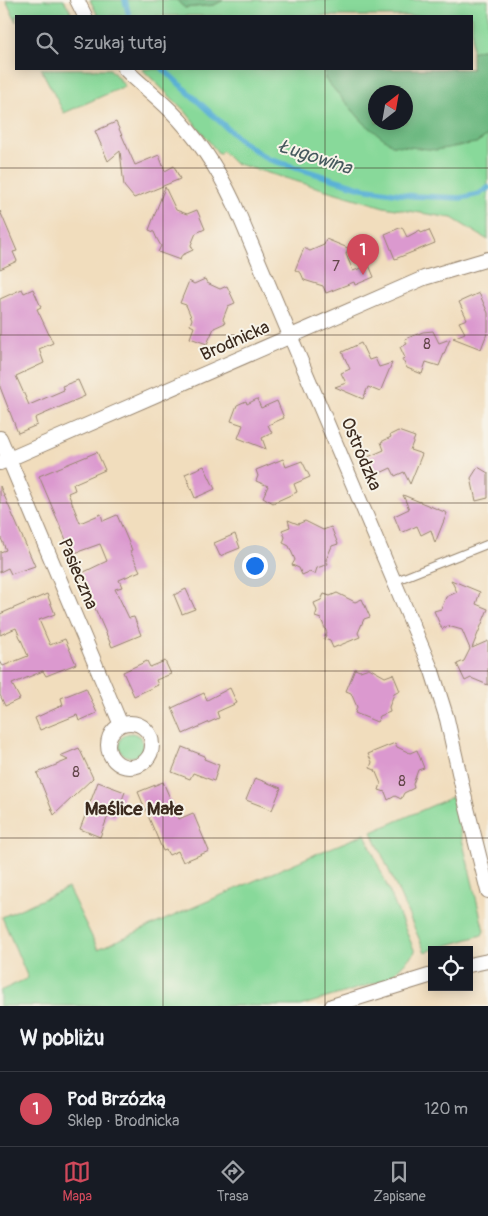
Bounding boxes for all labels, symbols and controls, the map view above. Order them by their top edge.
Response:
search box [15,15,473,70]
icon: search [33,29,61,57]
text: Szukaj tutaj [73,31,167,55]
north arrow [368,85,413,130]
water label: Ługowina [275,134,356,180]
pin: 1 [347,234,379,275]
house number: 7 [332,257,340,276]
street label: Brodnicka [197,316,273,366]
house number: 8 [423,335,431,354]
street label: Ostródzka [335,414,387,494]
street label: Pasieczna [53,535,103,613]
your location [242,553,268,579]
house number: 8 [72,763,80,782]
house number: 8 [398,772,406,791]
district label: Maślice Małe [85,797,184,821]
map controls [428,946,473,991]
button: locate [428,946,473,991]
text: W pobliżu [20,1025,104,1052]
text: Pod Brzózką [67,1087,167,1111]
text: 1 [33,1099,39,1119]
text: 120 m [424,1099,468,1119]
text: Sklep · Brodnicka [67,1111,179,1131]
tab: Mapa [62,1158,92,1205]
tab: Trasa [217,1158,249,1205]
tab: Zapisane [373,1158,426,1205]

